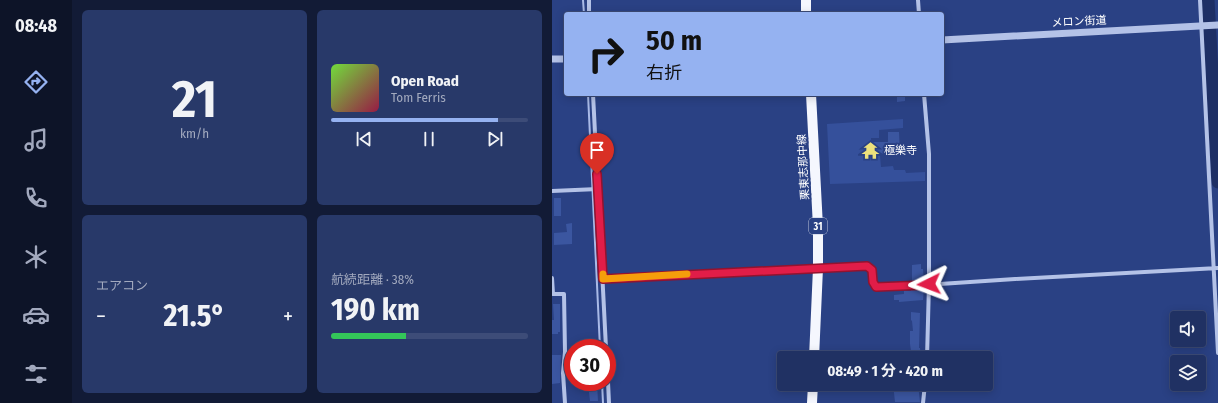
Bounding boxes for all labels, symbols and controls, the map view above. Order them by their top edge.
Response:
street label: メロン街道 [1051,14,1107,29]
text: 08:48 [15,15,57,37]
text: 50 m [646,24,702,57]
icon: right [580,28,632,80]
text: 右折 [646,62,682,84]
icon: directions [22,68,50,96]
text: 21 [172,68,217,131]
text: Open Road [391,72,459,90]
text: Tom Ferris [391,90,446,105]
icon: music [22,126,50,154]
text: km/h [180,126,209,141]
icon: previous [353,128,375,150]
icon: pause [418,128,440,150]
icon: next [484,128,506,150]
pin [580,133,614,174]
street label: 栗東志那中線 [795,134,812,200]
icon: arrive [586,139,608,161]
temple icon: 極樂寺 [861,140,881,160]
place label: 極樂寺 [884,144,917,157]
icon: phone [22,184,50,212]
road number: 31 [809,218,827,234]
icon: climate [22,243,50,271]
position arrow [908,263,950,305]
text: 航続距離 · 38% [331,272,414,287]
text: エアコン [96,278,148,293]
text: 190 km [331,292,420,328]
text: 21.5° [164,298,225,334]
icon: car [22,301,50,329]
text: − [96,303,106,330]
text: + [283,303,293,330]
map controls [1170,311,1206,391]
button: sound [1170,311,1206,347]
speed limit sign: 30 [564,339,616,391]
button: layers [1170,355,1206,391]
icon: filters [22,360,50,388]
text: 08:49 · 1 分 · 420 m [827,362,943,380]

